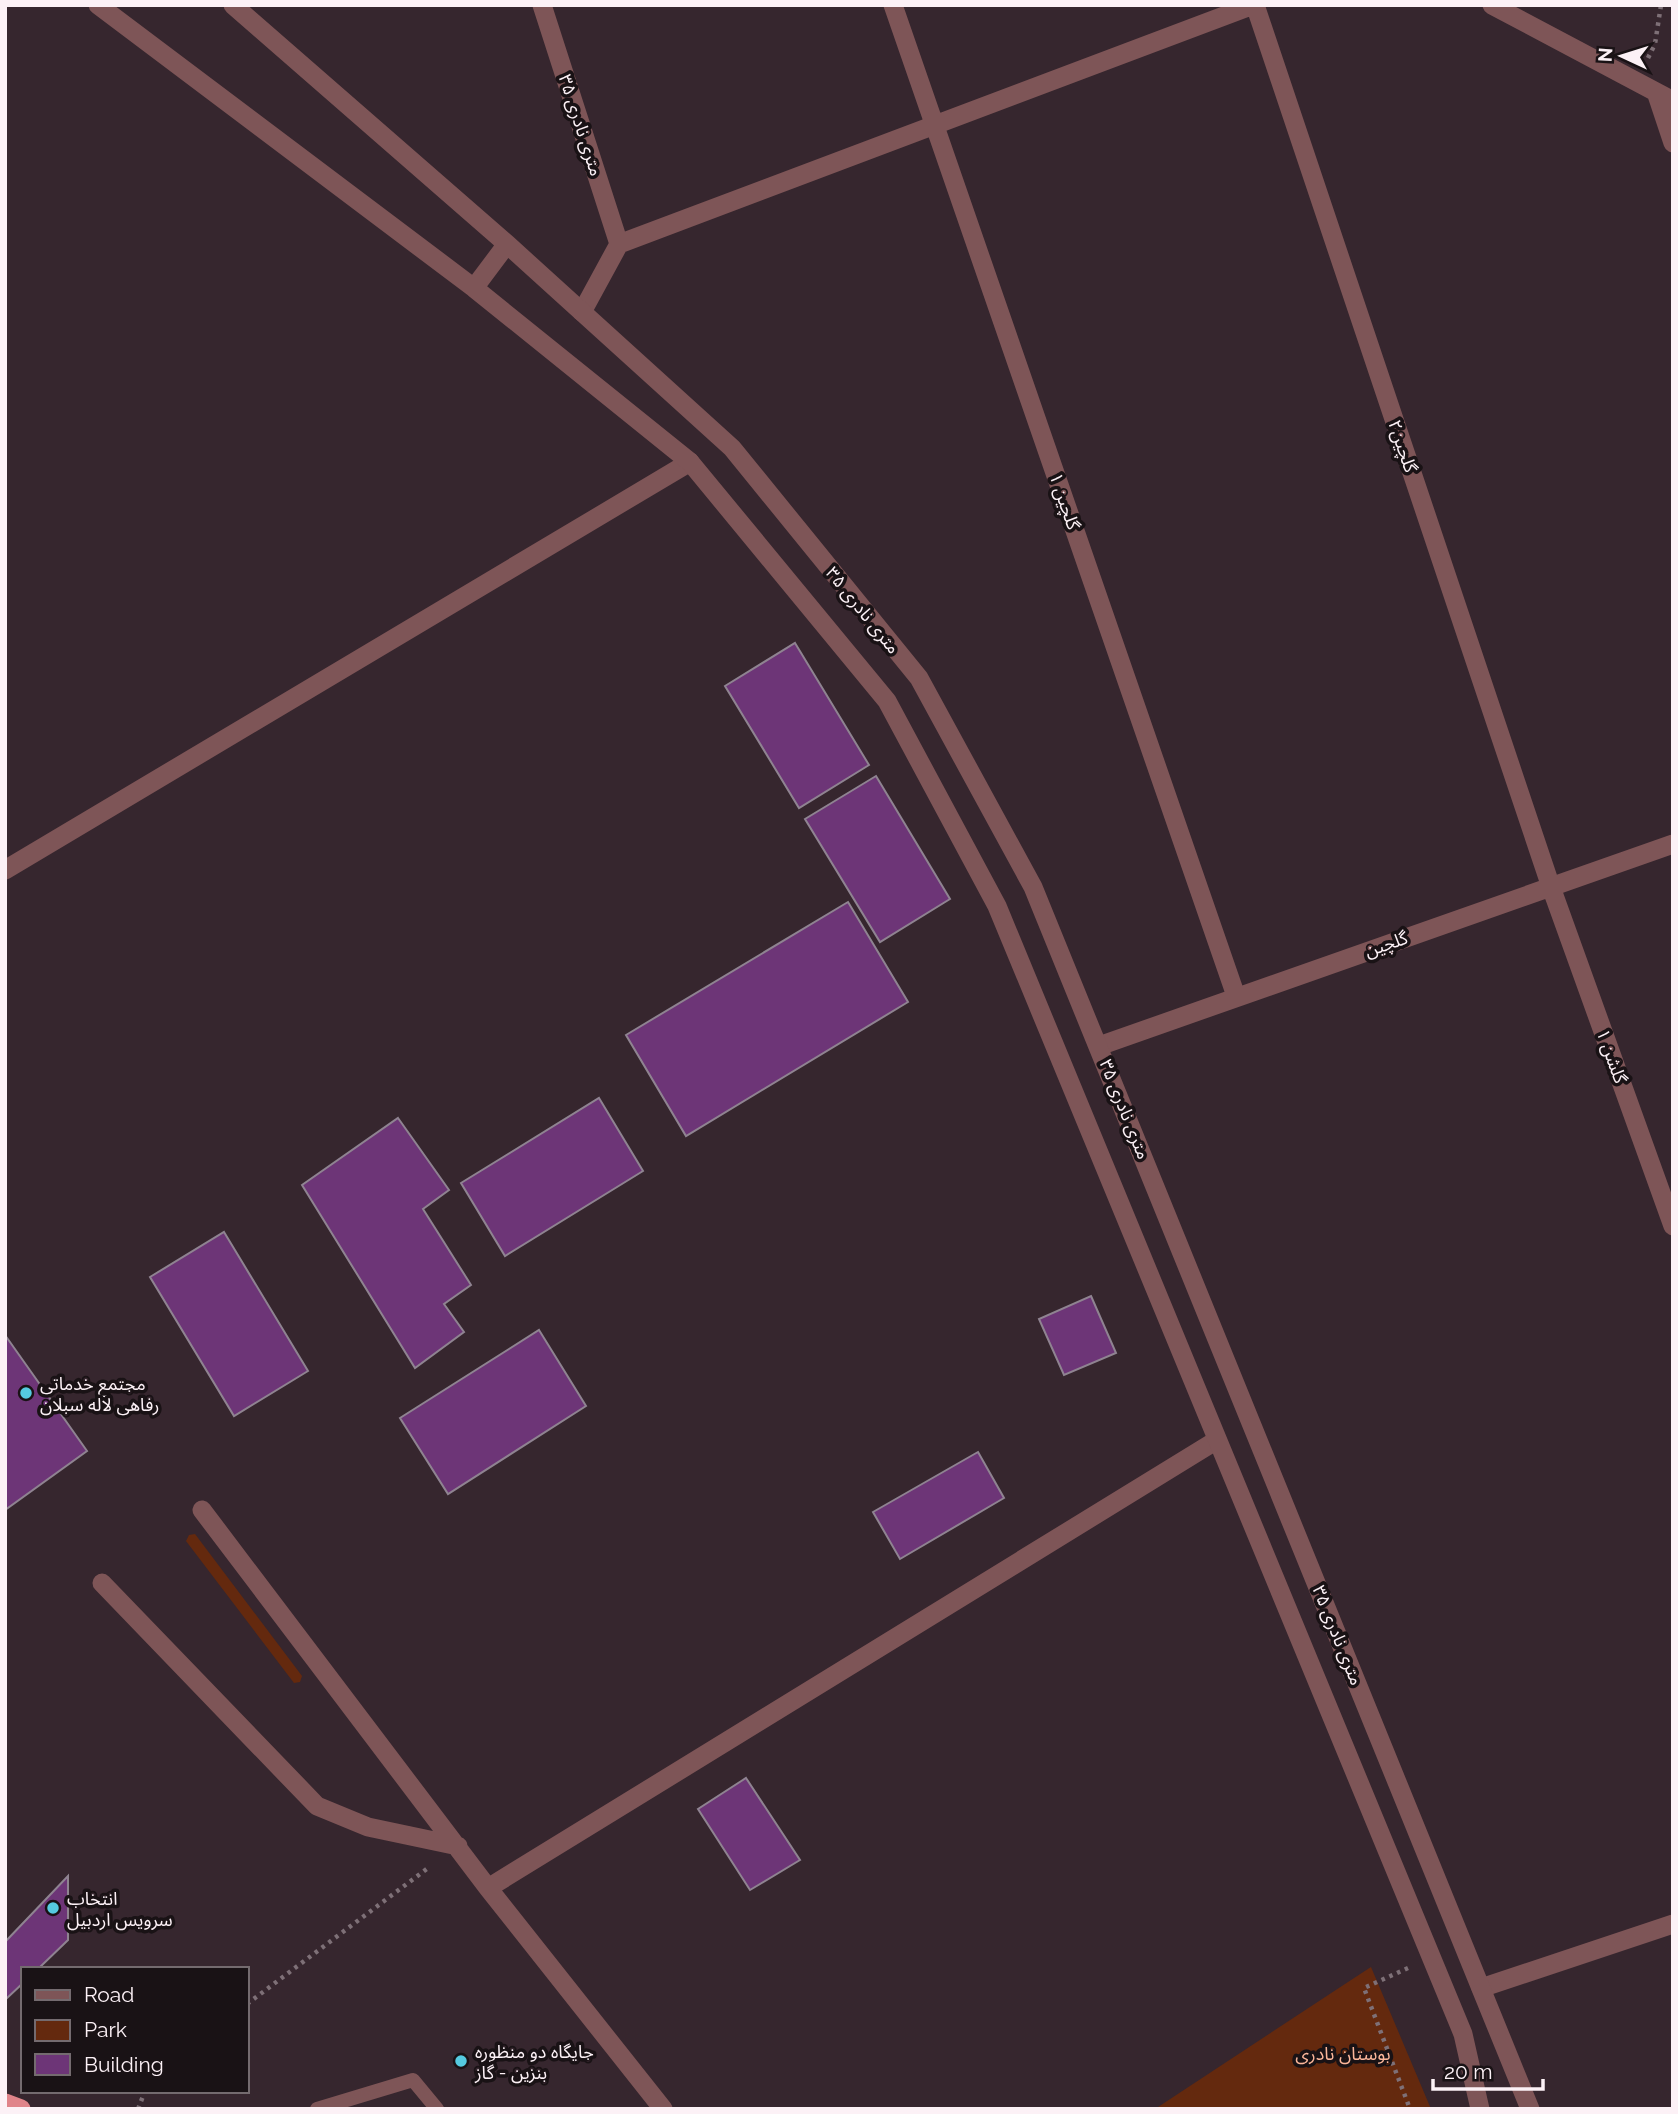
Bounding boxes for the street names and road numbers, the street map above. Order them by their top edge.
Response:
street label: ۳۵ متری نادری [554,71,607,179]
street label: گلچین۲ [1383,417,1422,476]
street label: گلچین ۱ [1044,470,1085,533]
street label: ۳۵ متری نادری [821,562,904,658]
street label: گلچین [1362,927,1411,962]
street label: گلشن ۱ [1592,1026,1632,1087]
street label: ۳۵ متری نادری [1095,1056,1155,1162]
street label: ۳۵ متری نادری [1308,1582,1368,1688]

